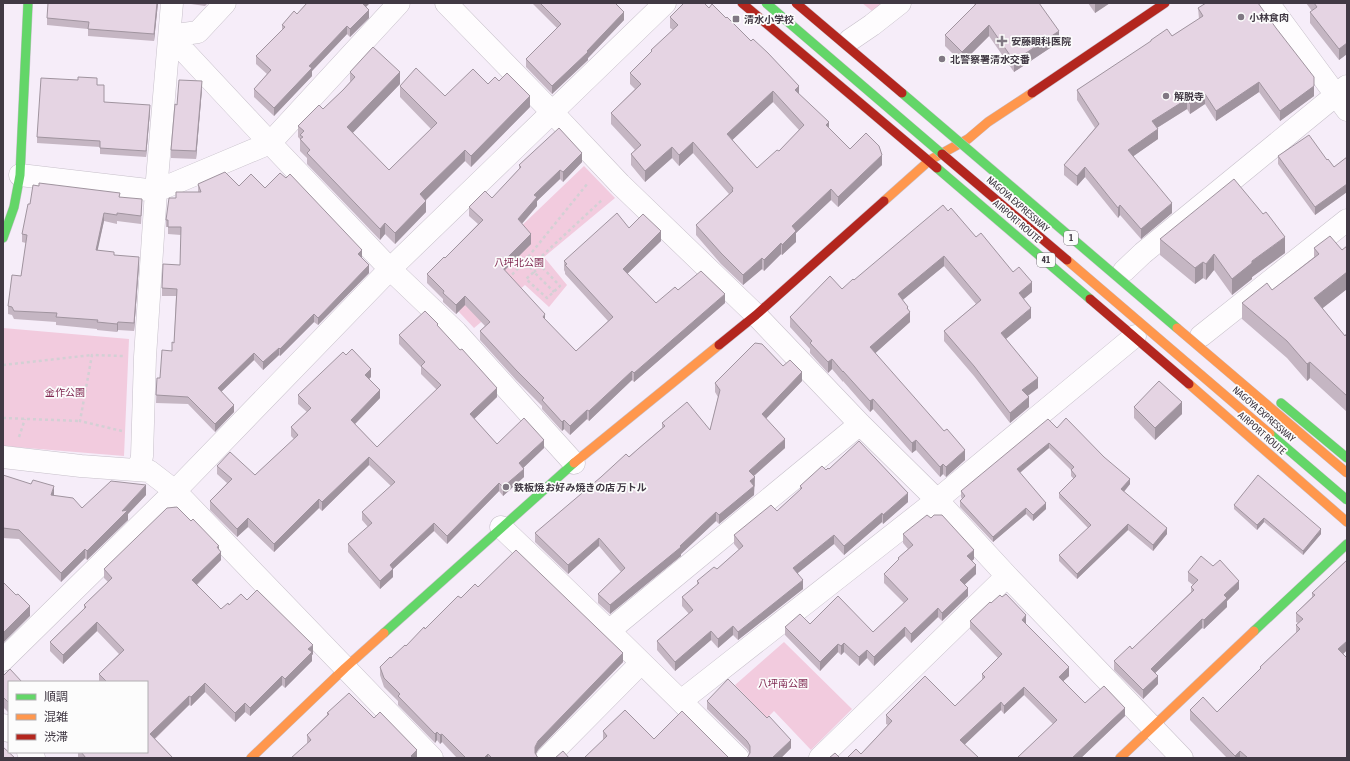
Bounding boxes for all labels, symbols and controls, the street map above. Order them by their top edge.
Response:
marker: 小林食肉 [1236,12,1246,22]
place label: 小林食肉 [1249,12,1289,23]
marker: 清水小学校 [731,14,741,24]
place label: 清水小学校 [744,14,794,25]
marker: 安藤眼科医院 [996,35,1008,47]
place label: 安藤眼科医院 [1011,36,1071,47]
marker: 北警察署清水交番 [937,54,947,64]
place label: 北警察署清水交番 [950,54,1030,65]
marker: 解脱寺 [1161,91,1171,101]
place label: 解脱寺 [1174,91,1204,102]
street label: NAGOYA EXPRESSWAY [985,174,1052,234]
street label: AIRPORT ROUTE [991,197,1044,245]
road number: 1 [1064,231,1078,245]
road number: 41 [1037,253,1055,267]
park label: 八坪北公園 [494,257,544,268]
street label: NAGOYA EXPRESSWAY [1231,384,1298,444]
park label: 金作公園 [45,387,85,398]
street label: AIRPORT ROUTE [1236,409,1289,457]
marker: 鉄板焼 お好み焼きの店 万トル [501,482,511,492]
place label: 鉄板焼 お好み焼きの店 万トル [514,482,647,493]
park label: 八坪南公園 [758,678,808,689]
legend [8,681,148,753]
text: 順調 [44,690,68,704]
text: 混雑 [44,710,68,724]
text: 渋滞 [44,730,68,744]

